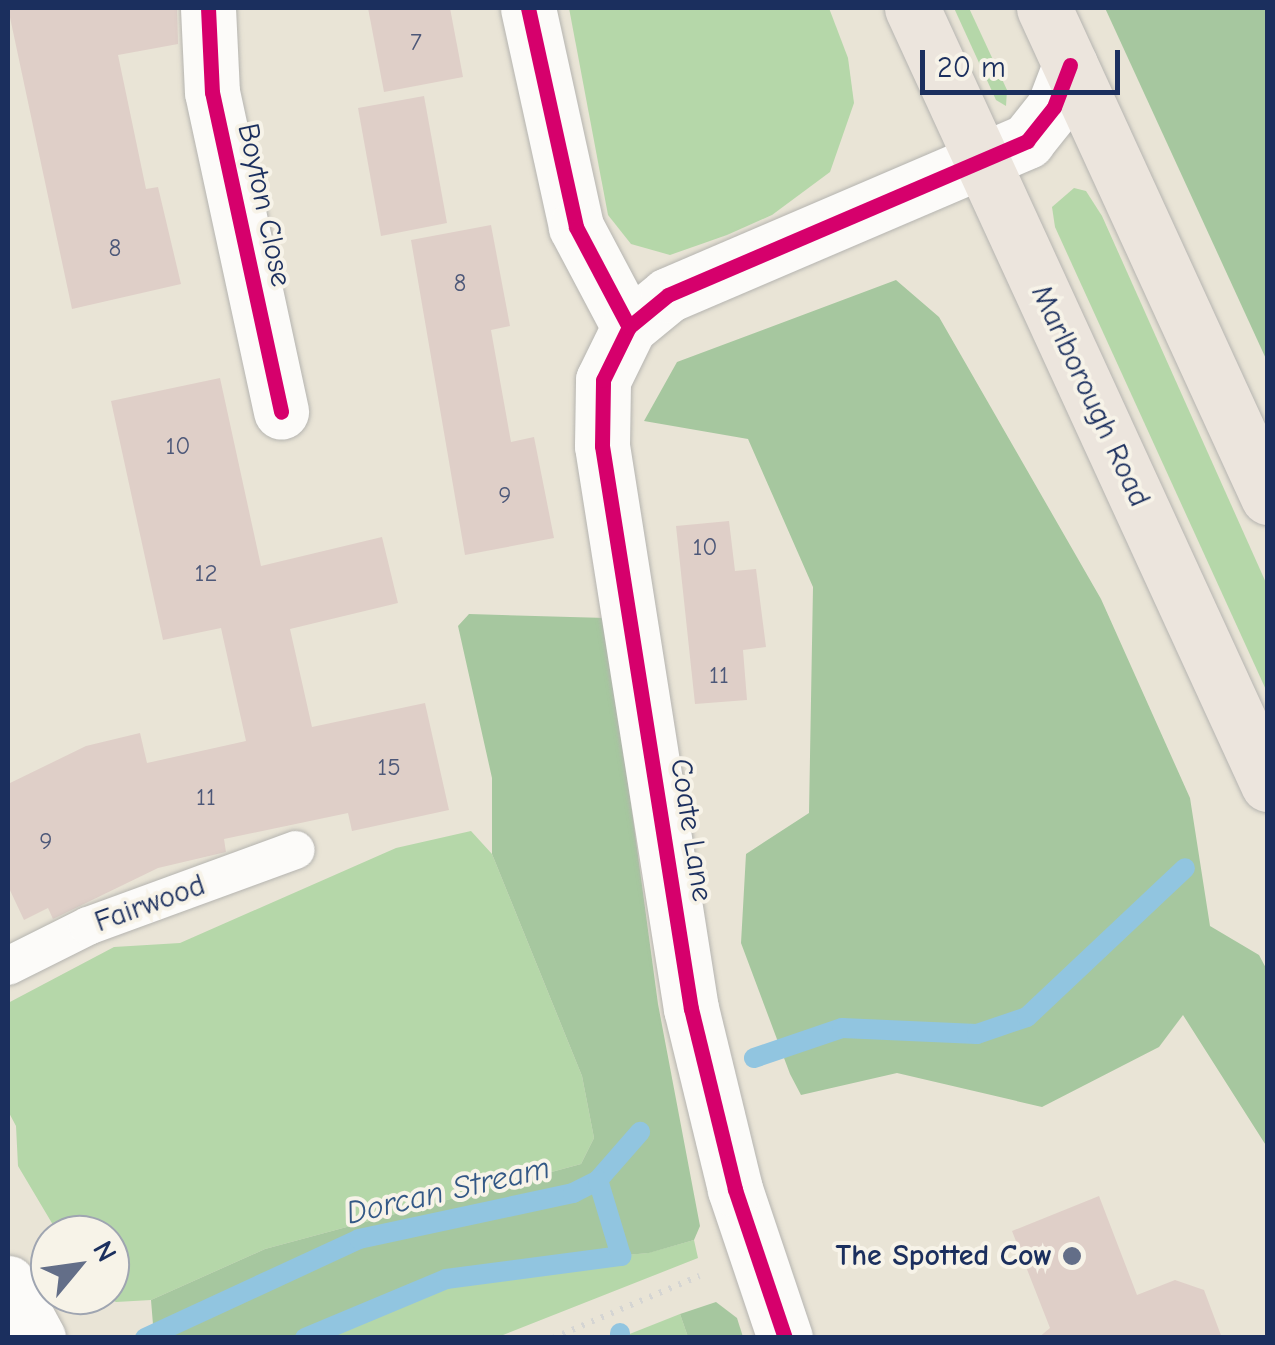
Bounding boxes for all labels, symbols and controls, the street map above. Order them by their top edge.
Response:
house number: 7 [410,27,422,57]
scale bar [925,30,1125,92]
text: 20 m [937,50,1006,85]
street label: Boyton Close [229,120,299,290]
house number: 8 [109,233,121,263]
house number: 8 [454,268,466,298]
street label: Marlborough Road [1023,279,1157,513]
house number: 10 [165,431,191,461]
house number: 9 [498,480,512,510]
house number: 10 [692,532,718,562]
house number: 12 [195,558,217,588]
house number: 11 [709,660,729,690]
house number: 15 [377,752,401,782]
street label: Coate Lane [662,756,720,904]
house number: 11 [196,782,216,812]
house number: 9 [39,826,53,856]
street label: Fairwood [90,867,210,941]
water label: Dorcan Stream [343,1149,553,1233]
north arrow [30,1215,130,1315]
text: N [86,1236,123,1267]
place label: The Spotted Cow [835,1238,1052,1274]
marker: The Spotted Cow [1061,1245,1083,1267]

